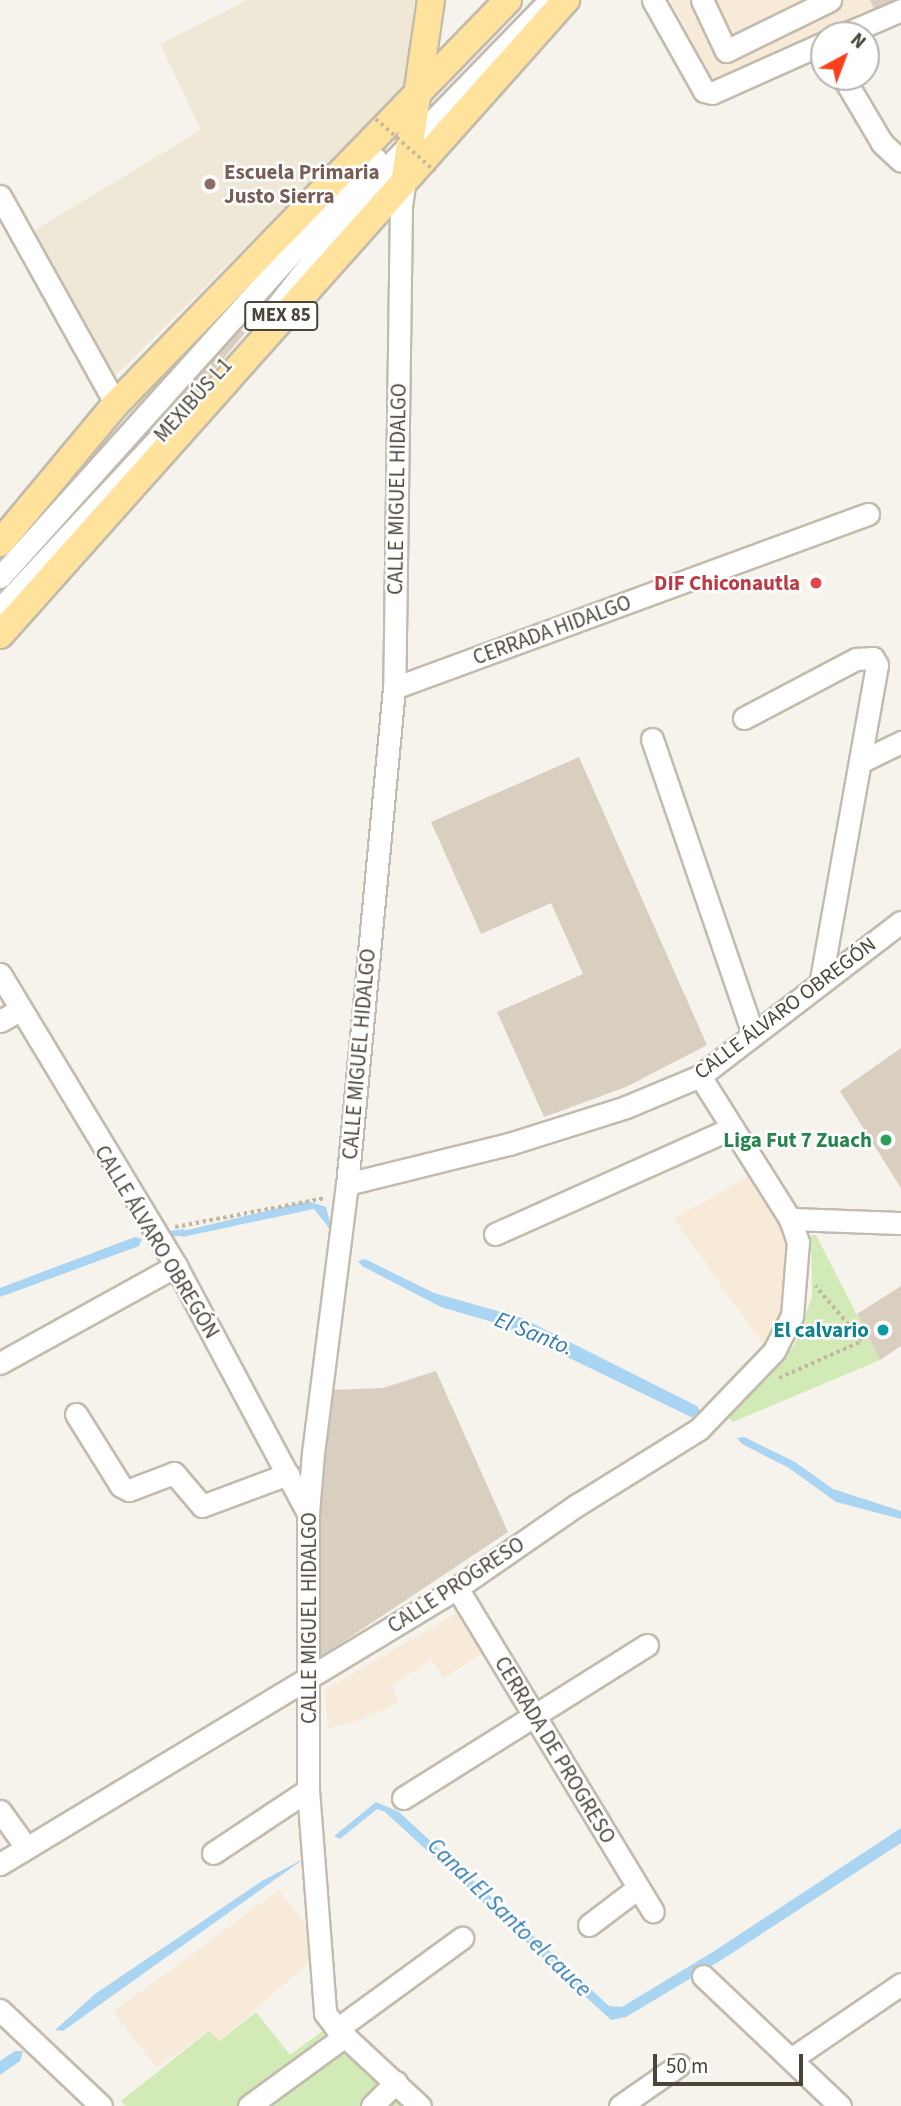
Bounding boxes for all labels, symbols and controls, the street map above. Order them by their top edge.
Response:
north arrow [810,21,880,91]
text: N [844,27,871,56]
place label: Escuela Primaria Justo Sierra [224,159,380,209]
marker: Escuela Primaria Justo Sierra [202,176,218,192]
road number: MEX 85 [243,300,320,332]
street label: MEXIBÚS L1 [149,353,237,447]
street label: CALLE MIGUEL HIDALGO [383,383,411,595]
place label: DIF Chiconautla [654,570,800,596]
marker: DIF Chiconautla [806,573,826,593]
street label: CERRADA HIDALGO [469,590,635,670]
street label: CALLE ÁLVARO OBREGÓN [689,931,881,1085]
street label: CALLE MIGUEL HIDALGO [337,947,381,1161]
place label: Liga Fut 7 Zuach [723,1127,872,1153]
marker: Liga Fut 7 Zuach [878,1132,894,1148]
street label: CALLE ÁLVARO OBREGÓN [89,1141,225,1343]
water label: El Santo. [491,1306,577,1362]
place label: El calvario [773,1317,869,1343]
marker: El calvario [875,1322,891,1338]
street label: CALLE MIGUEL HIDALGO [296,1512,322,1724]
street label: CALLE PROGRESO [383,1531,529,1639]
street label: CERRADA DE PROGRESO [489,1652,621,1848]
water label: Canal El Santo el cauce [421,1833,597,2003]
scale bar [656,2039,806,2084]
text: 50 m [666,2051,708,2081]

